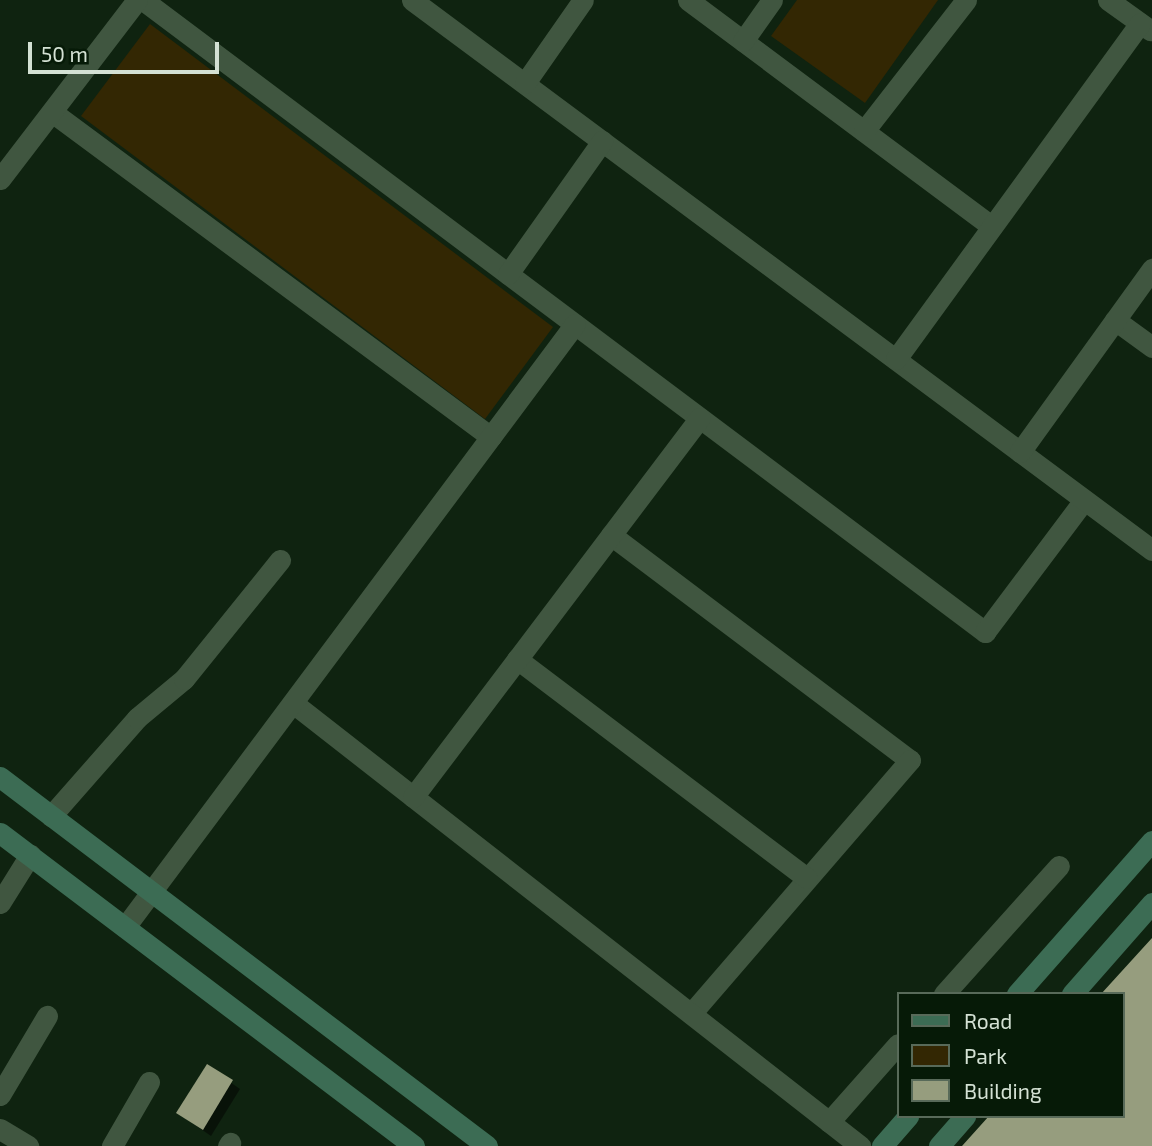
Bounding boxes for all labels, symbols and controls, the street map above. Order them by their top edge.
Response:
scale bar [32,28,222,72]
text: 50 m [41,41,88,66]
legend [897,992,1124,1118]
text: Road [964,1008,1012,1033]
text: Park [964,1043,1007,1068]
text: Building [964,1078,1042,1103]

